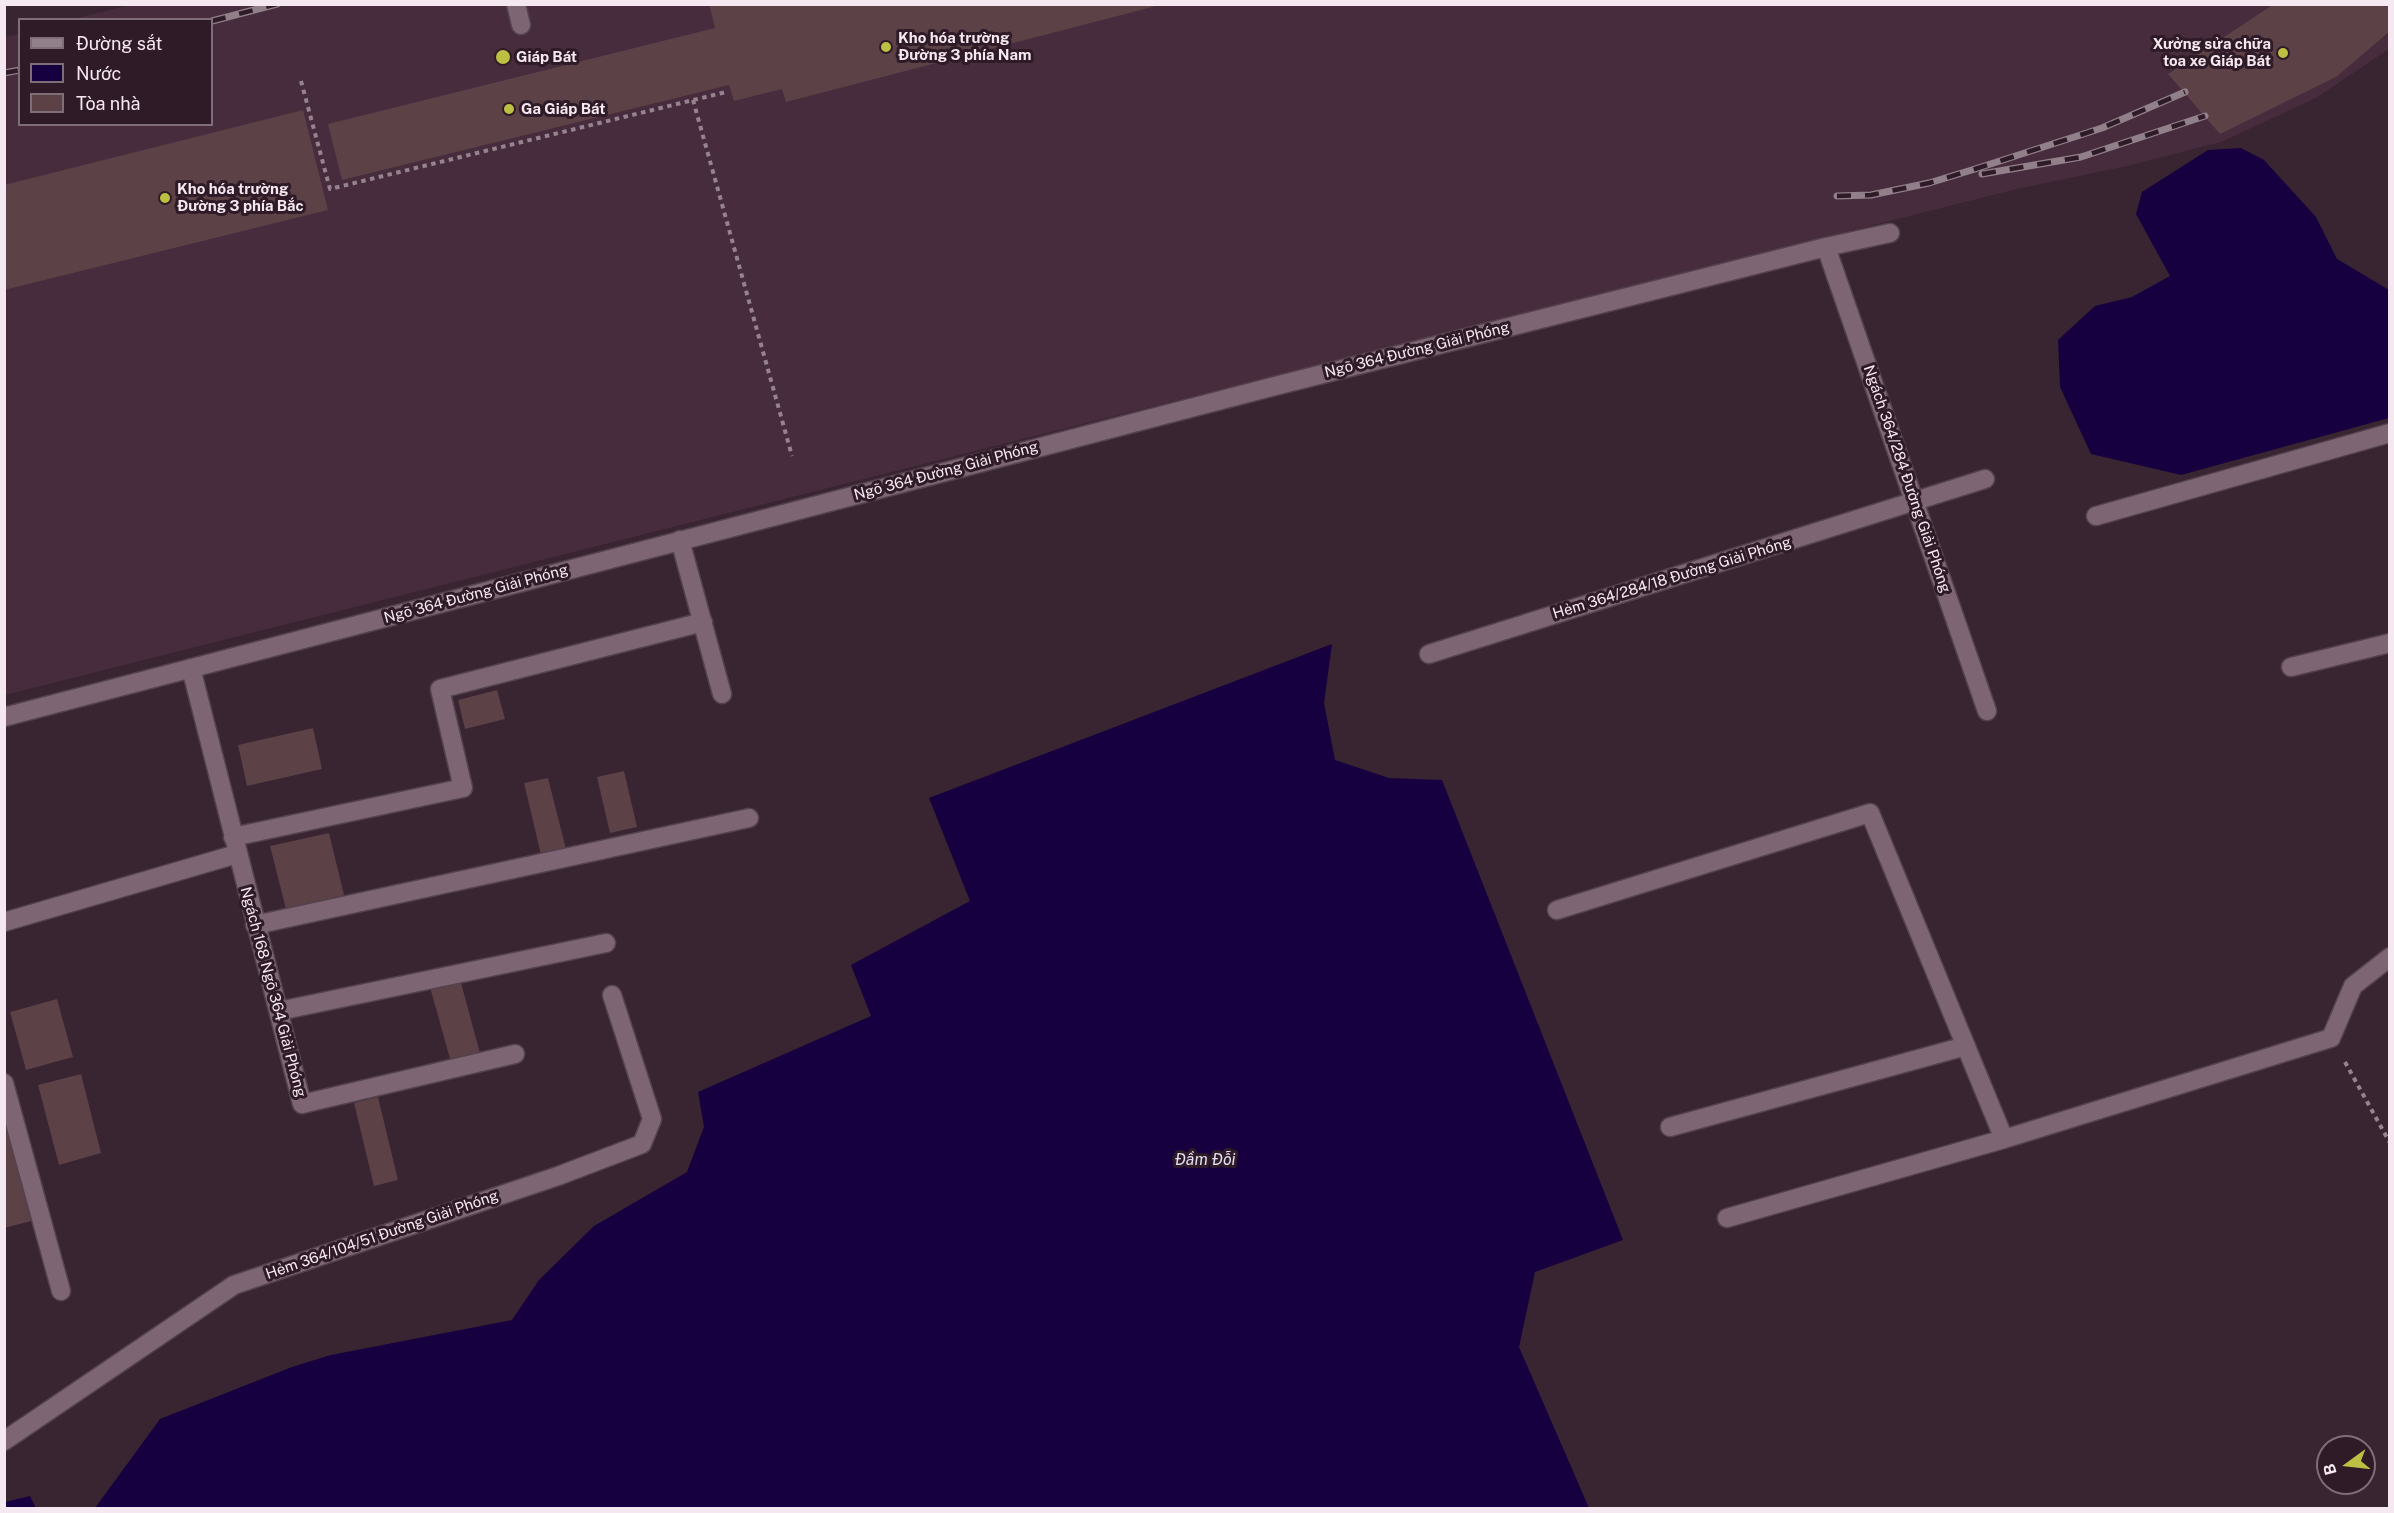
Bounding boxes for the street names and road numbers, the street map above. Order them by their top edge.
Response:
street label: Ngõ 364 Đường Giải Phóng [1323,318,1511,382]
street label: Ngách 364/284 Đường Giải Phóng [1859,363,1955,595]
street label: Ngõ 364 Đường Giải Phóng [852,438,1040,504]
street label: Hẻm 364/284/18 Đường Giải Phóng [1551,533,1793,623]
street label: Ngõ 364 Đường Giải Phóng [382,561,570,627]
street label: Ngách 168 Ngõ 364 Giải Phóng [236,885,310,1099]
street label: Hẻm 364/104/51 Đường Giải Phóng [263,1187,501,1283]

